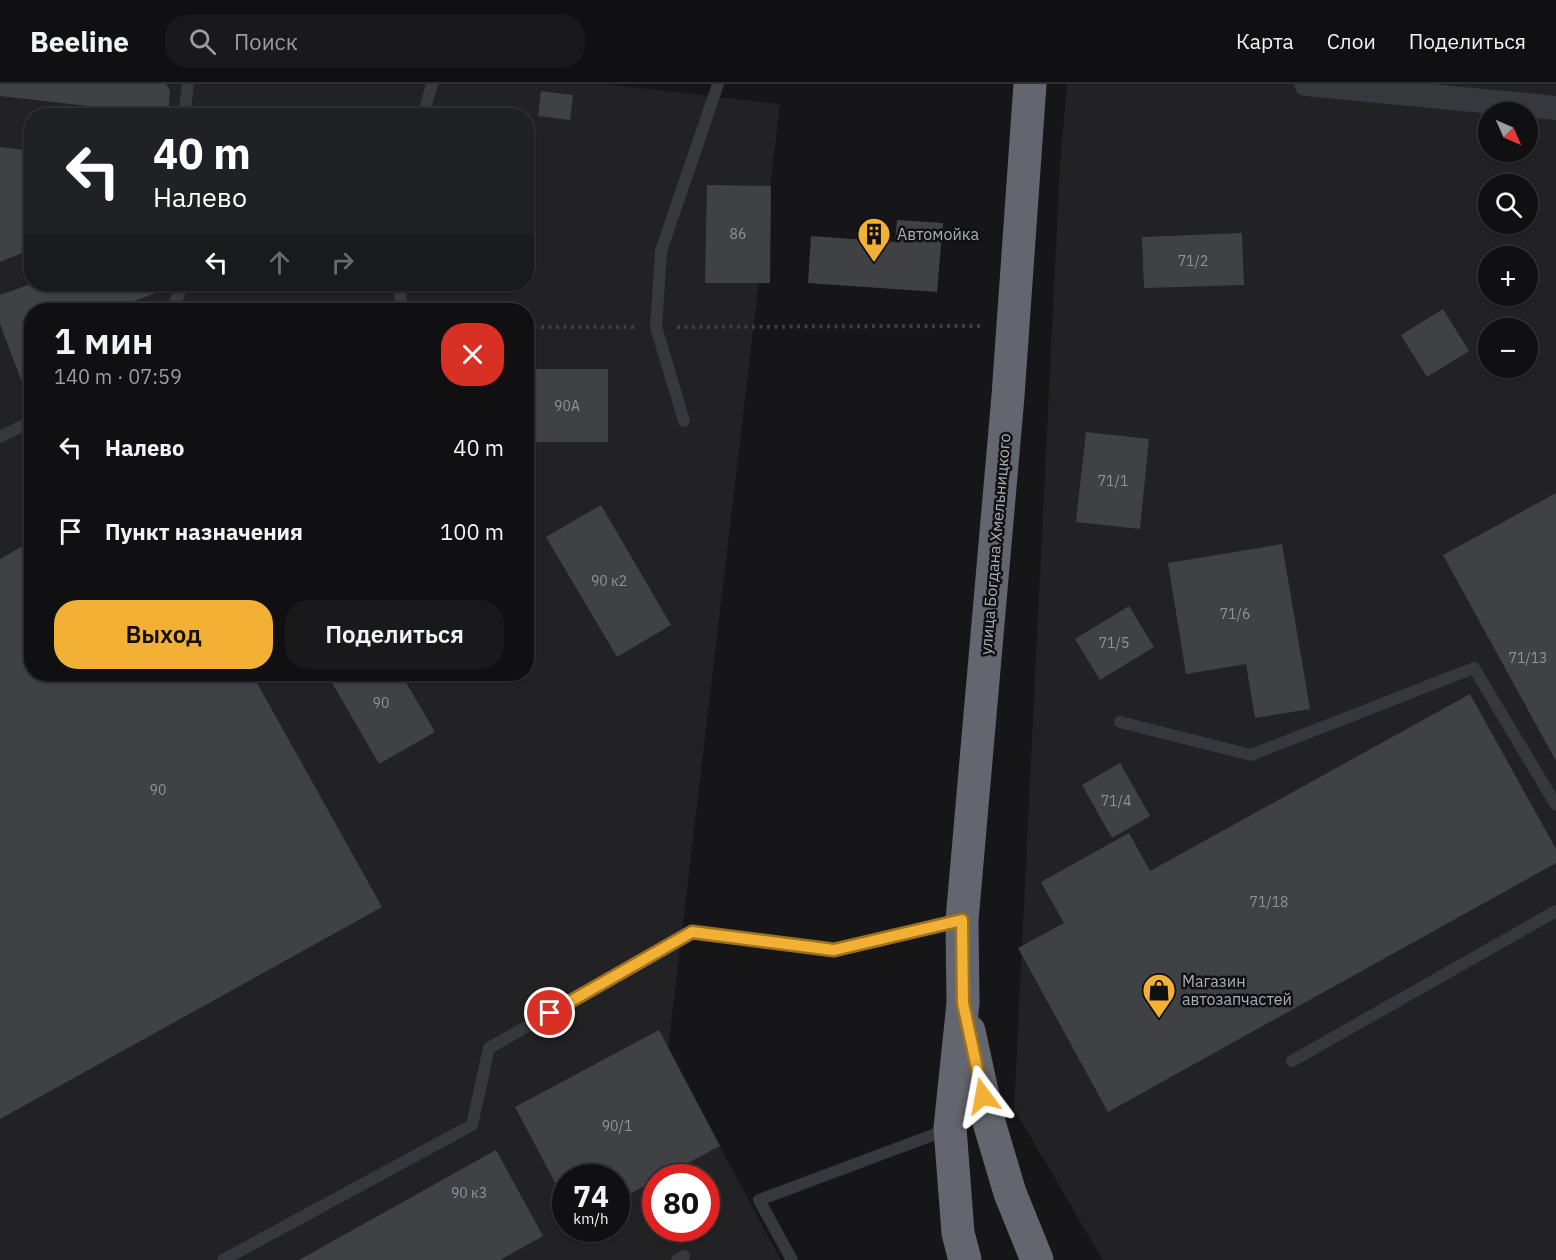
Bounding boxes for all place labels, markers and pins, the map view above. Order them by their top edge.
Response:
building icon: Автомойка [856,216,892,263]
place label: Автомойка [897,224,979,244]
place label: Магазин автозапчастей [1182,971,1292,1009]
shop icon: Магазин автозапчастей [1141,972,1177,1019]
pin [524,987,575,1038]

